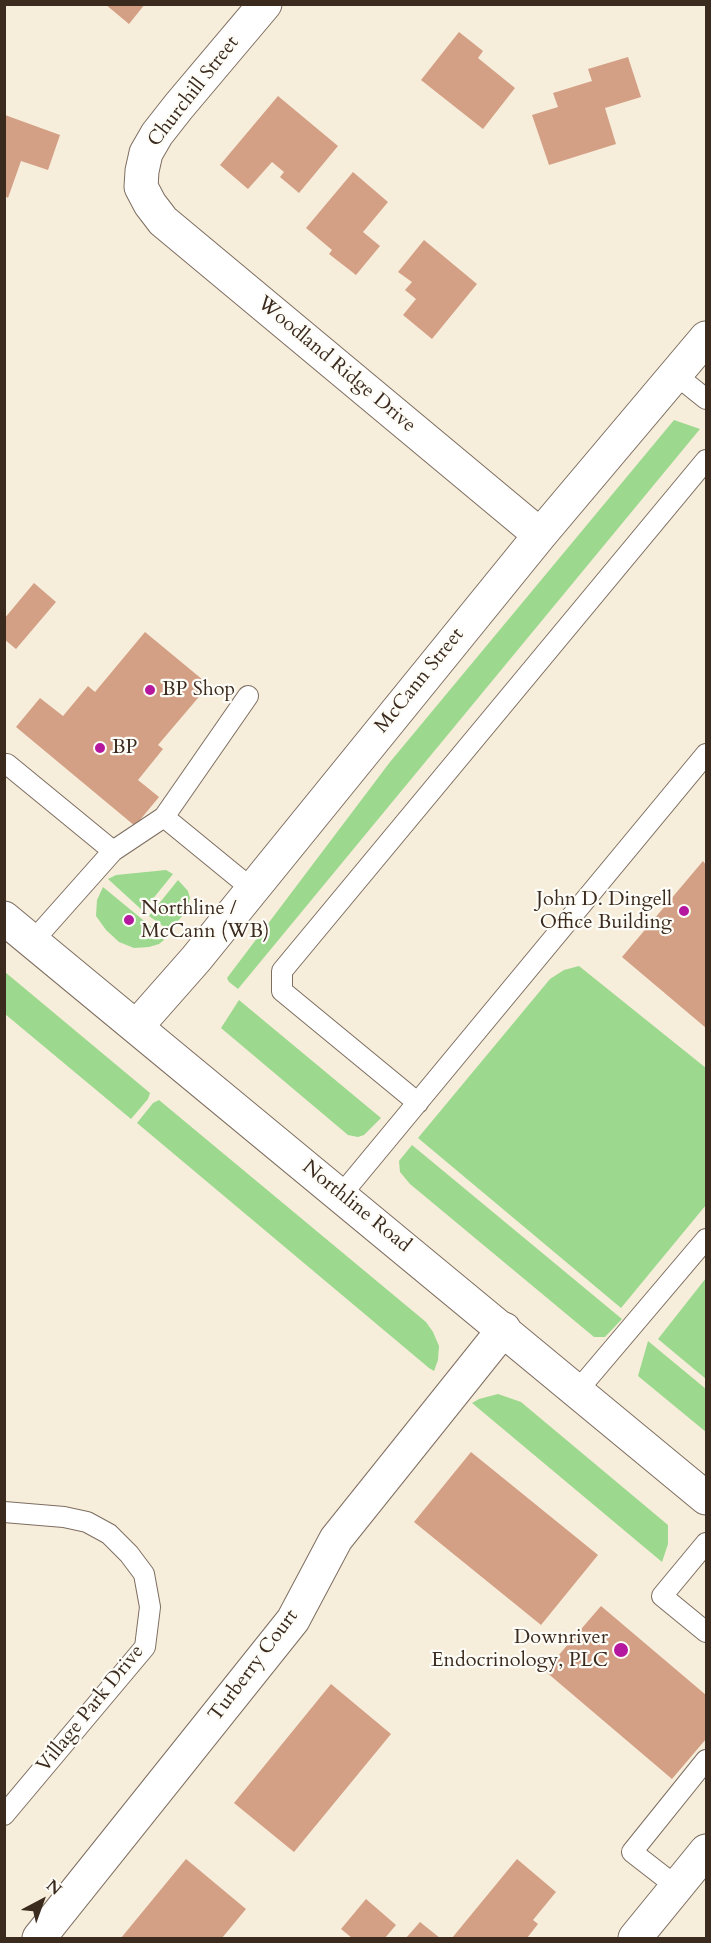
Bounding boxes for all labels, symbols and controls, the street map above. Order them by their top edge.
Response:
street label: Churchill Street [143,32,245,152]
street label: Woodland Ridge Drive [252,292,420,438]
street label: McCann Street [370,624,470,738]
place label: BP Shop [162,678,235,702]
marker: BP Shop [143,683,157,697]
place label: BP [112,736,137,760]
marker: BP [93,741,107,755]
place label: John D. Dingell Office Building [536,888,672,935]
place label: Northline / McCann (WB) [141,897,269,944]
marker: John D. Dingell Office Building [677,904,691,918]
marker: Northline / McCann (WB) [122,913,136,927]
street label: Northline Road [297,1156,415,1258]
street label: Turberry Court [204,1605,304,1727]
place label: Downriver Endocrinology, PLC [431,1626,608,1673]
street label: Village Park Drive [32,1640,150,1778]
marker: Downriver Endocrinology, PLC [612,1641,630,1659]
north arrow [12,1871,72,1931]
text: N [41,1875,66,1900]

